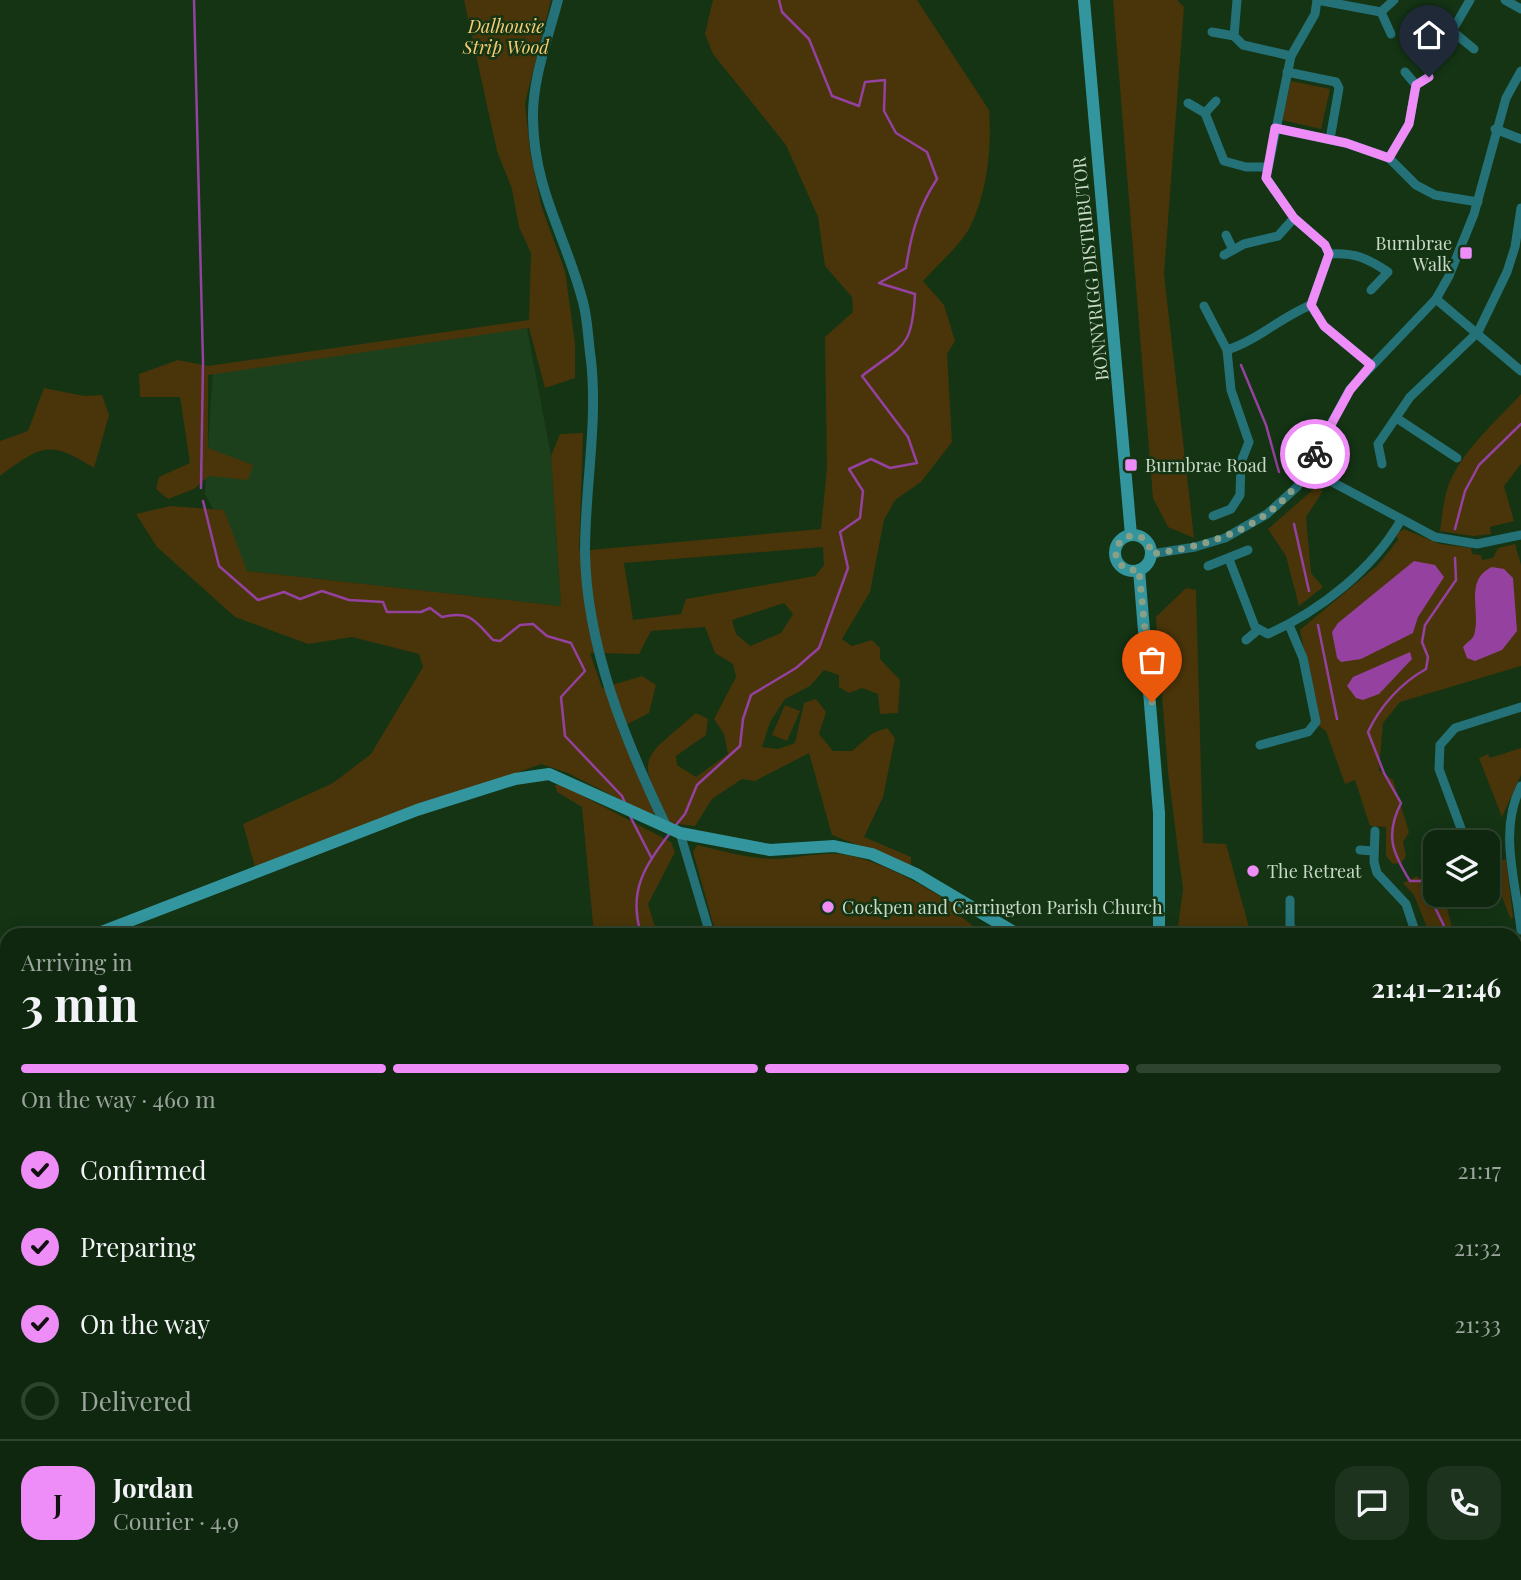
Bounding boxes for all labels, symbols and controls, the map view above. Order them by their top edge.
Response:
pin [1399,5,1459,77]
park label: Dalhousie Strip Wood [462,14,550,59]
icon: home [1410,16,1448,54]
street label: BONNYRIGG DISTRIBUTOR [1066,156,1114,382]
place label: Burnbrae Walk [1375,231,1452,276]
marker: Burnbrae Walk [1458,245,1474,261]
courier [1280,419,1350,489]
icon: bike [1296,435,1334,473]
place label: Burnbrae Road [1145,453,1268,477]
marker: Burnbrae Road [1123,457,1139,473]
pin [1122,630,1182,702]
icon: bag [1133,641,1171,679]
map controls [1423,830,1500,907]
button: layers [1423,830,1500,907]
place label: The Retreat [1267,859,1362,883]
marker: The Retreat [1245,863,1261,879]
place label: Cockpen and Carrington Parish Church [842,895,1163,919]
marker: Cockpen and Carrington Parish Church [820,899,836,915]
text: Arriving in [21,946,133,977]
text: 21:41–21:46 [1372,970,1501,1005]
text: 3 min [21,972,138,1034]
text: On the way · 460 m [21,1083,216,1114]
icon: check [21,1151,59,1189]
text: Confirmed [80,1152,207,1187]
text: 21:17 [1458,1154,1501,1185]
icon: check [21,1228,59,1266]
text: Preparing [80,1229,196,1264]
text: 21:32 [1454,1231,1501,1262]
icon: check [21,1305,59,1343]
text: On the way [80,1306,210,1341]
text: 21:33 [1455,1308,1501,1339]
text: Delivered [80,1383,192,1418]
button: chat [1335,1466,1409,1540]
button: phone [1427,1466,1501,1540]
text: Jordan [113,1470,193,1505]
text: J [53,1486,63,1521]
text: Courier · 4.9 [113,1505,239,1536]

